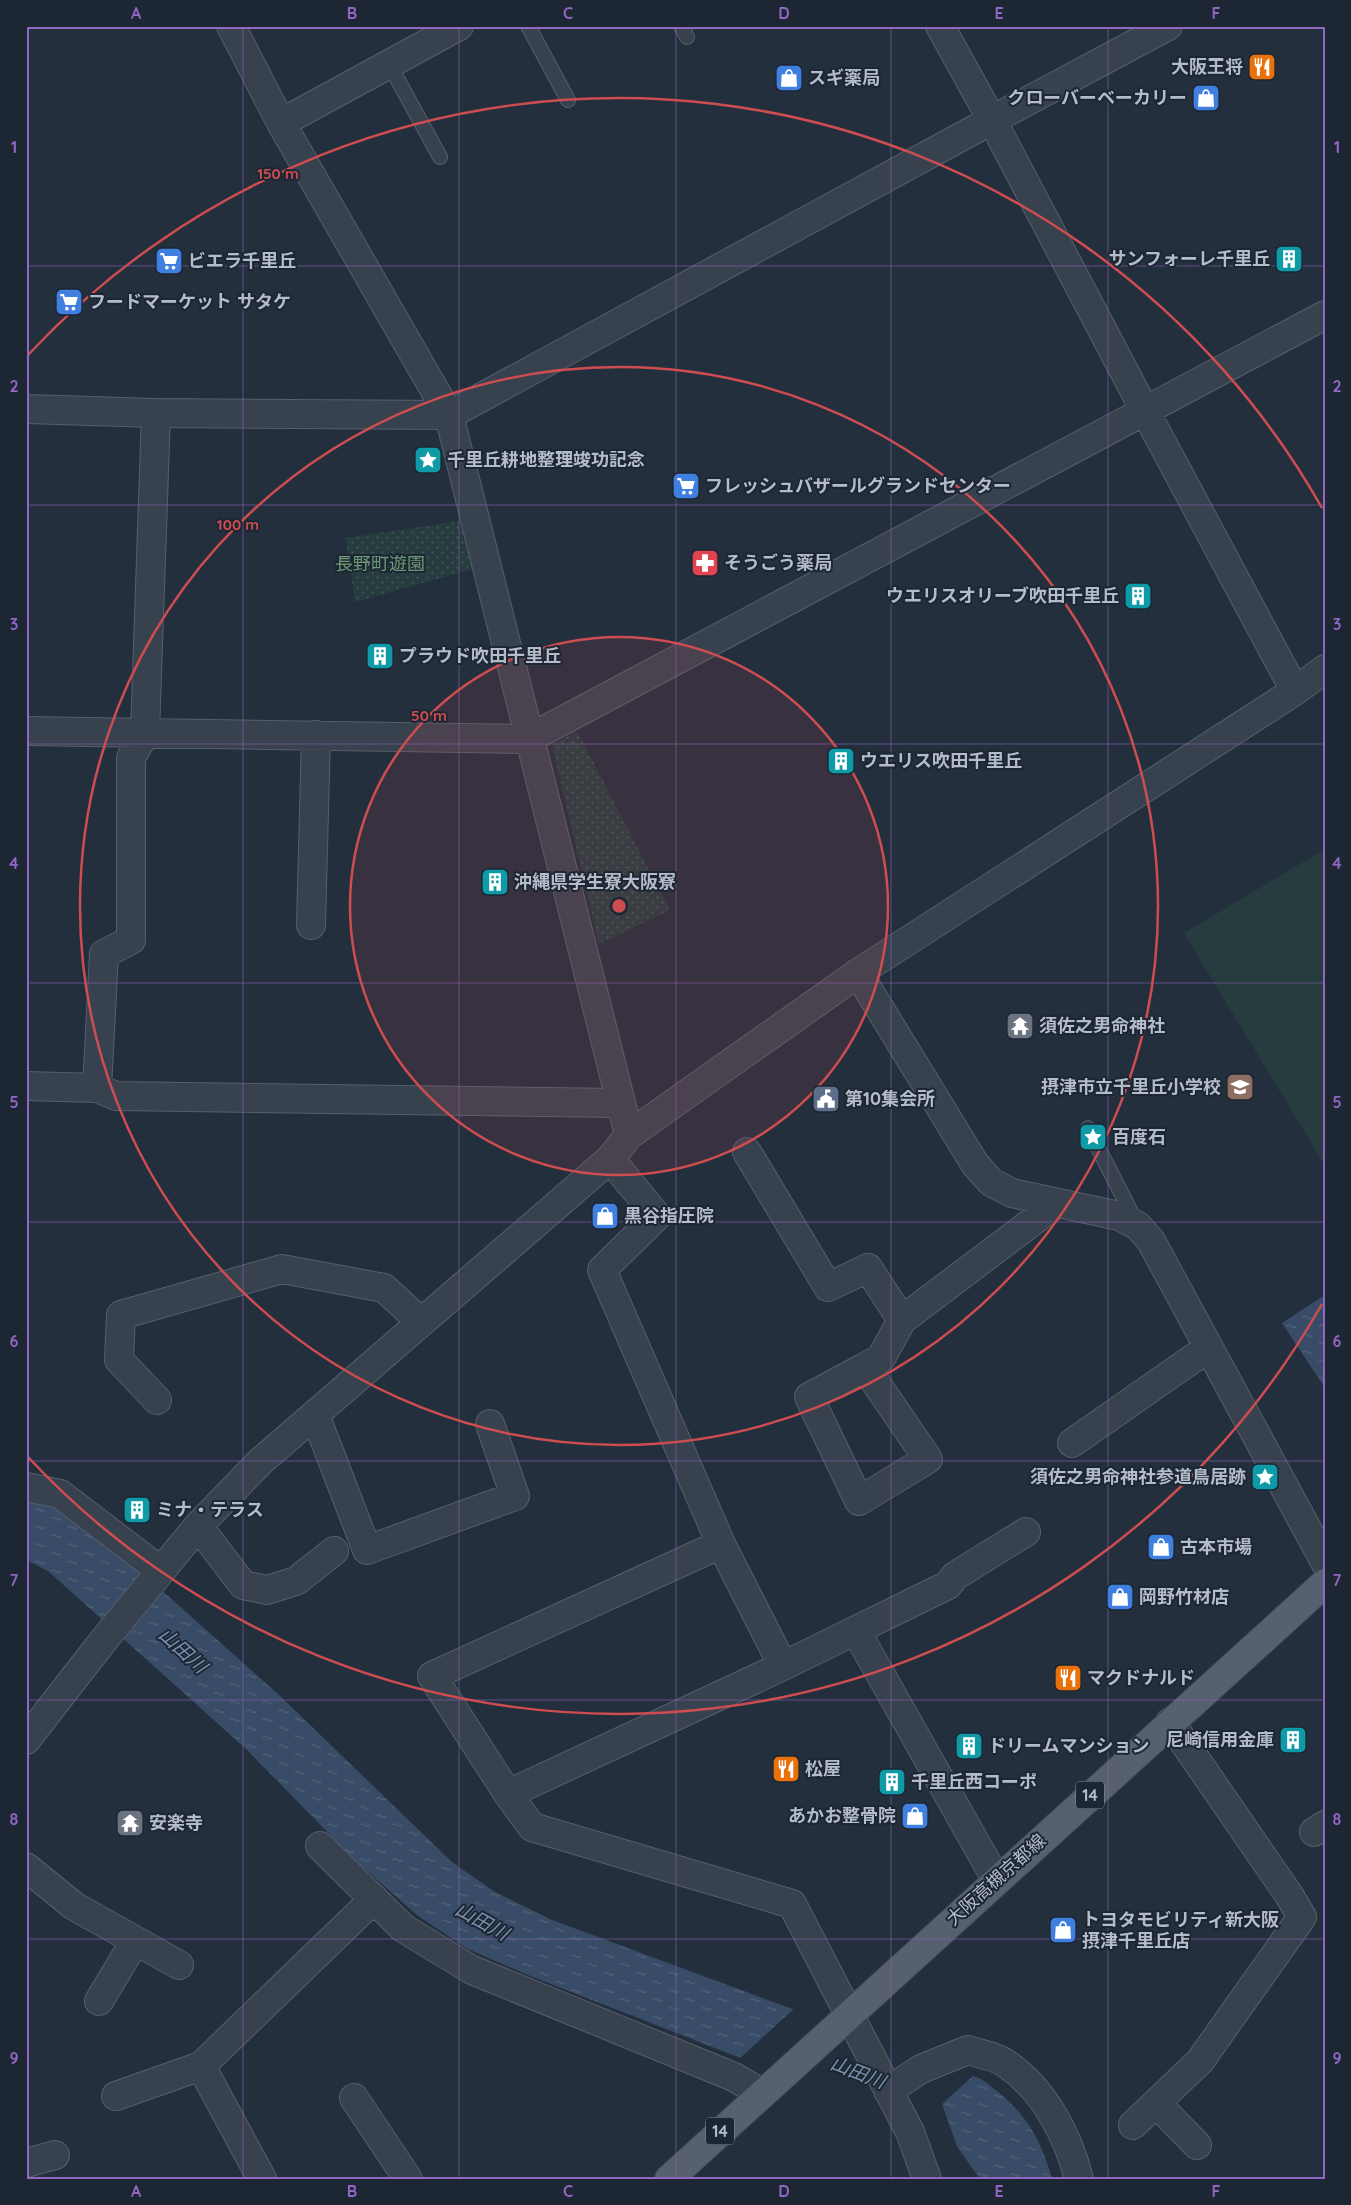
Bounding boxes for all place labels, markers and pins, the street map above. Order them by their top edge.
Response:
restaurant icon: 大阪王将 [1247,52,1277,82]
place label: 大阪王将 [1171,55,1243,78]
shop icon: スギ薬局 [774,63,804,93]
place label: スギ薬局 [808,66,880,89]
shop icon: クローバーベーカリー [1191,83,1221,113]
place label: クローバーベーカリー [1007,86,1187,109]
building icon: サンフォーレ千里丘 [1274,244,1304,274]
supermarket icon: ビエラ千里丘 [154,246,184,276]
place label: サンフォーレ千里丘 [1109,247,1270,270]
place label: ビエラ千里丘 [188,249,296,272]
supermarket icon: フードマーケット サタケ [54,287,84,317]
place label: フードマーケット サタケ [88,290,291,313]
place icon: 千里丘耕地整理竣功記念 [413,445,443,475]
place label: 千里丘耕地整理竣功記念 [447,448,645,471]
supermarket icon: フレッシュバザールグランドセンター [671,471,701,501]
place label: フレッシュバザールグランドセンター [705,474,1011,497]
pharmacy icon: そうごう薬局 [690,548,720,578]
place label: そうごう薬局 [724,551,832,574]
building icon: ウエリスオリーブ吹田千里丘 [1123,581,1153,611]
place label: ウエリスオリーブ吹田千里丘 [886,584,1119,607]
building icon: プラウド吹田千里丘 [365,641,395,671]
place label: プラウド吹田千里丘 [399,644,561,667]
building icon: ウエリス吹田千里丘 [826,746,856,776]
place label: ウエリス吹田千里丘 [860,749,1022,772]
building icon: 沖縄県学生寮大阪寮 [480,867,510,897]
place label: 沖縄県学生寮大阪寮 [514,870,676,893]
centre of rings [610,897,628,915]
temple icon: 須佐之男命神社 [1005,1011,1035,1041]
place label: 須佐之男命神社 [1039,1014,1165,1037]
school or university icon: 摂津市立千里丘小学校 [1225,1072,1255,1102]
place label: 摂津市立千里丘小学校 [1041,1075,1221,1098]
public building icon: 第10集会所 [811,1084,841,1114]
place label: 第10集会所 [845,1087,935,1110]
place icon: 百度石 [1078,1122,1108,1152]
place label: 百度石 [1112,1125,1166,1148]
shop icon: 黒谷指圧院 [590,1201,620,1231]
place label: 黒谷指圧院 [624,1204,714,1227]
place icon: 須佐之男命神社参道鳥居跡 [1250,1462,1280,1492]
place label: 須佐之男命神社参道鳥居跡 [1030,1465,1246,1488]
building icon: ミナ・テラス [122,1495,152,1525]
place label: ミナ・テラス [156,1498,264,1521]
shop icon: 古本市場 [1146,1532,1176,1562]
place label: 古本市場 [1180,1535,1252,1558]
shop icon: 岡野竹材店 [1105,1582,1135,1612]
place label: 岡野竹材店 [1139,1585,1229,1608]
restaurant icon: マクドナルド [1053,1663,1083,1693]
place label: マクドナルド [1087,1666,1195,1689]
building icon: 尼崎信用金庫 [1278,1725,1308,1755]
place label: 尼崎信用金庫 [1166,1728,1274,1751]
building icon: ドリームマンション [954,1731,984,1761]
place label: ドリームマンション [988,1734,1149,1757]
restaurant icon: 松屋 [771,1754,801,1784]
place label: 松屋 [805,1757,841,1780]
building icon: 千里丘西コーポ [877,1767,907,1797]
place label: 千里丘西コーポ [911,1770,1037,1793]
shop icon: あかお整骨院 [900,1801,930,1831]
place label: あかお整骨院 [788,1804,896,1827]
temple icon: 安楽寺 [115,1808,145,1838]
place label: 安楽寺 [149,1811,203,1834]
place label: トヨタモビリティ新大阪 摂津千里丘店 [1082,1908,1279,1952]
shop icon: トヨタモビリティ新大阪 摂津千里丘店 [1048,1915,1078,1945]

